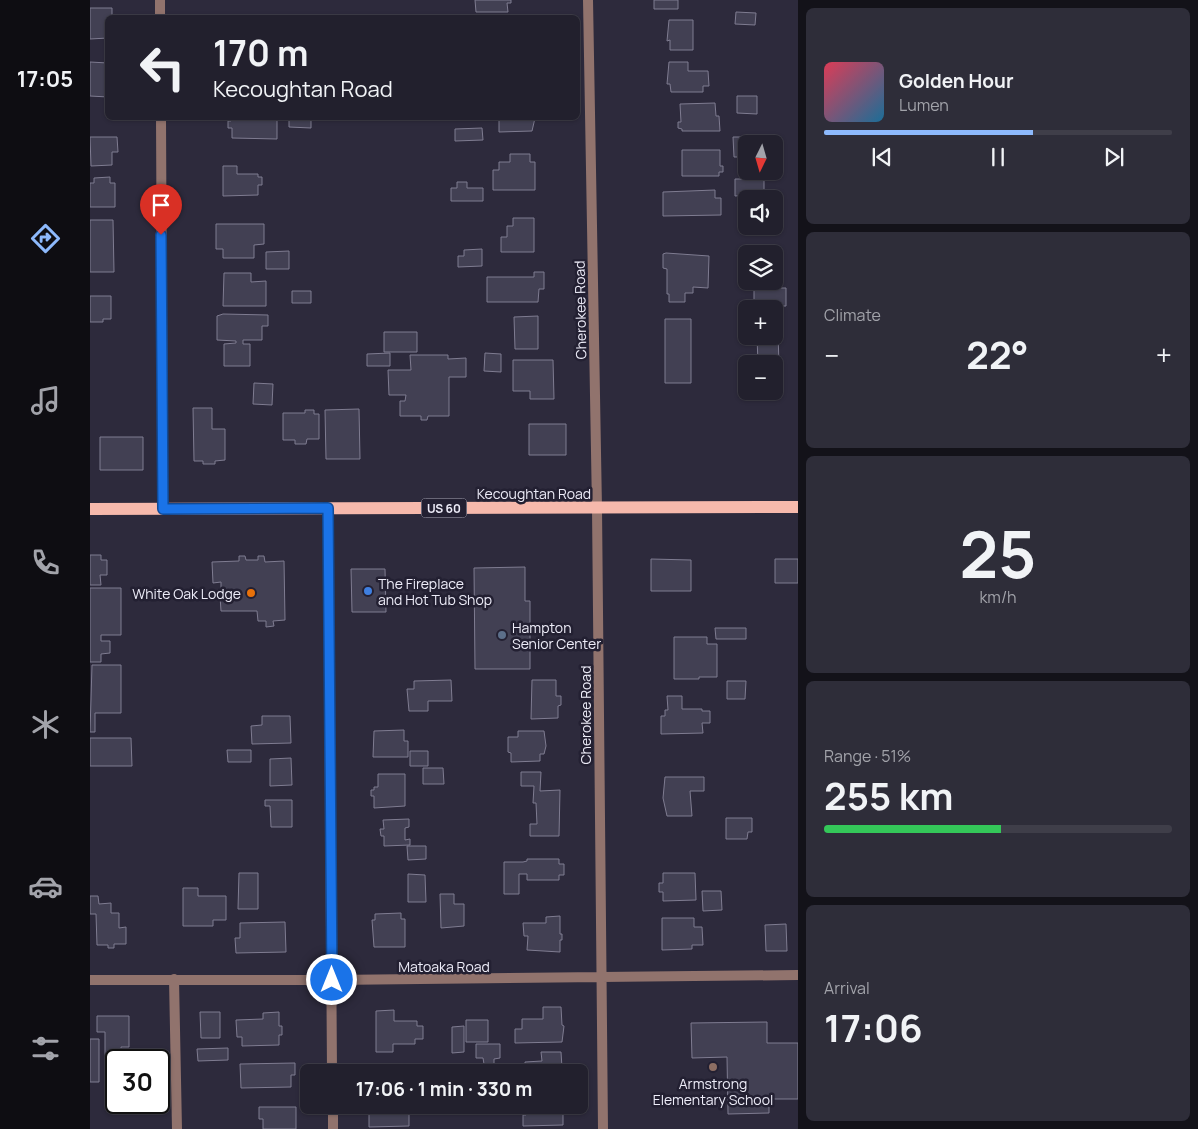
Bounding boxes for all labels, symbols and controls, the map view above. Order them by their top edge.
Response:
text: 170 m [213,29,309,77]
icon: left [130,35,195,100]
text: 17:05 [17,64,73,94]
text: Golden Hour [899,68,1013,94]
text: Kecoughtan Road [213,74,393,104]
text: Lumen [899,94,949,116]
north arrow [738,135,782,180]
map controls [738,135,783,400]
icon: previous [868,143,896,171]
icon: pause [984,143,1012,171]
icon: next [1100,143,1128,171]
pin [140,184,182,235]
button: sound [738,190,783,235]
icon: arrive [147,191,175,219]
icon: directions [28,221,63,256]
button: layers [738,245,783,290]
street label: Cherokee Road [570,260,590,360]
button: + [738,300,783,345]
text: Climate [824,304,881,326]
text: 22° [966,328,1029,380]
text: − [824,336,839,374]
text: + [1156,336,1172,374]
button: − [738,355,783,400]
icon: music [28,383,63,418]
street label: Kecoughtan Road [477,484,591,503]
road number: US 60 [422,498,466,518]
text: 25 [960,509,1036,598]
icon: phone [28,545,63,580]
place label: The Fireplace and Hot Tub Shop [378,574,492,609]
place label: White Oak Lodge [132,584,241,603]
marker: The Fireplace and Hot Tub Shop [362,585,374,597]
text: km/h [979,586,1017,608]
marker: White Oak Lodge [245,587,257,599]
place label: Hampton Senior Center [512,618,601,653]
marker: Hampton Senior Center [496,629,508,641]
street label: Cherokee Road [576,666,595,764]
icon: climate [28,707,63,742]
text: Range · 51% [824,745,911,767]
text: 255 km [824,769,953,821]
icon: car [28,869,63,904]
position arrow [305,953,357,1005]
street label: Matoaka Road [398,957,490,976]
text: Arrival [824,977,870,999]
text: 17:06 [824,1001,923,1053]
icon: filters [28,1031,63,1066]
speed limit sign: 30 [105,1049,170,1114]
marker: Armstrong Elementary School [707,1061,719,1073]
place label: Armstrong Elementary School [653,1074,773,1109]
text: 17:06 · 1 min · 330 m [356,1076,532,1102]

